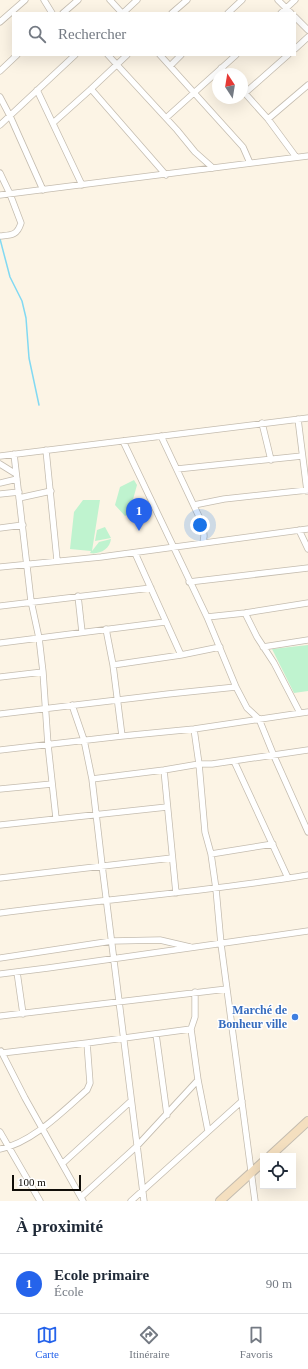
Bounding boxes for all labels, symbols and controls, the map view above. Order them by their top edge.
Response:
search box [12,12,296,56]
icon: search [26,23,48,45]
text: Rechercher [58,26,126,42]
north arrow [212,68,248,104]
pin: 1 [126,498,152,531]
your location [190,515,210,535]
place label: Marché de Bonheur ville [218,1003,288,1031]
marker: Marché de Bonheur ville [290,1012,300,1022]
map controls [260,1153,296,1189]
button: locate [260,1153,296,1189]
scale bar [12,1173,81,1192]
text: 100 m [18,1176,46,1188]
text: À proximité [16,1217,103,1236]
text: Ecole primaire [54,1267,149,1283]
text: 1 [26,1276,32,1291]
text: 90 m [266,1276,292,1291]
text: École [54,1284,84,1299]
tab: Carte [35,1324,59,1360]
tab: Itinéraire [129,1324,170,1360]
tab: Favoris [240,1324,273,1360]

